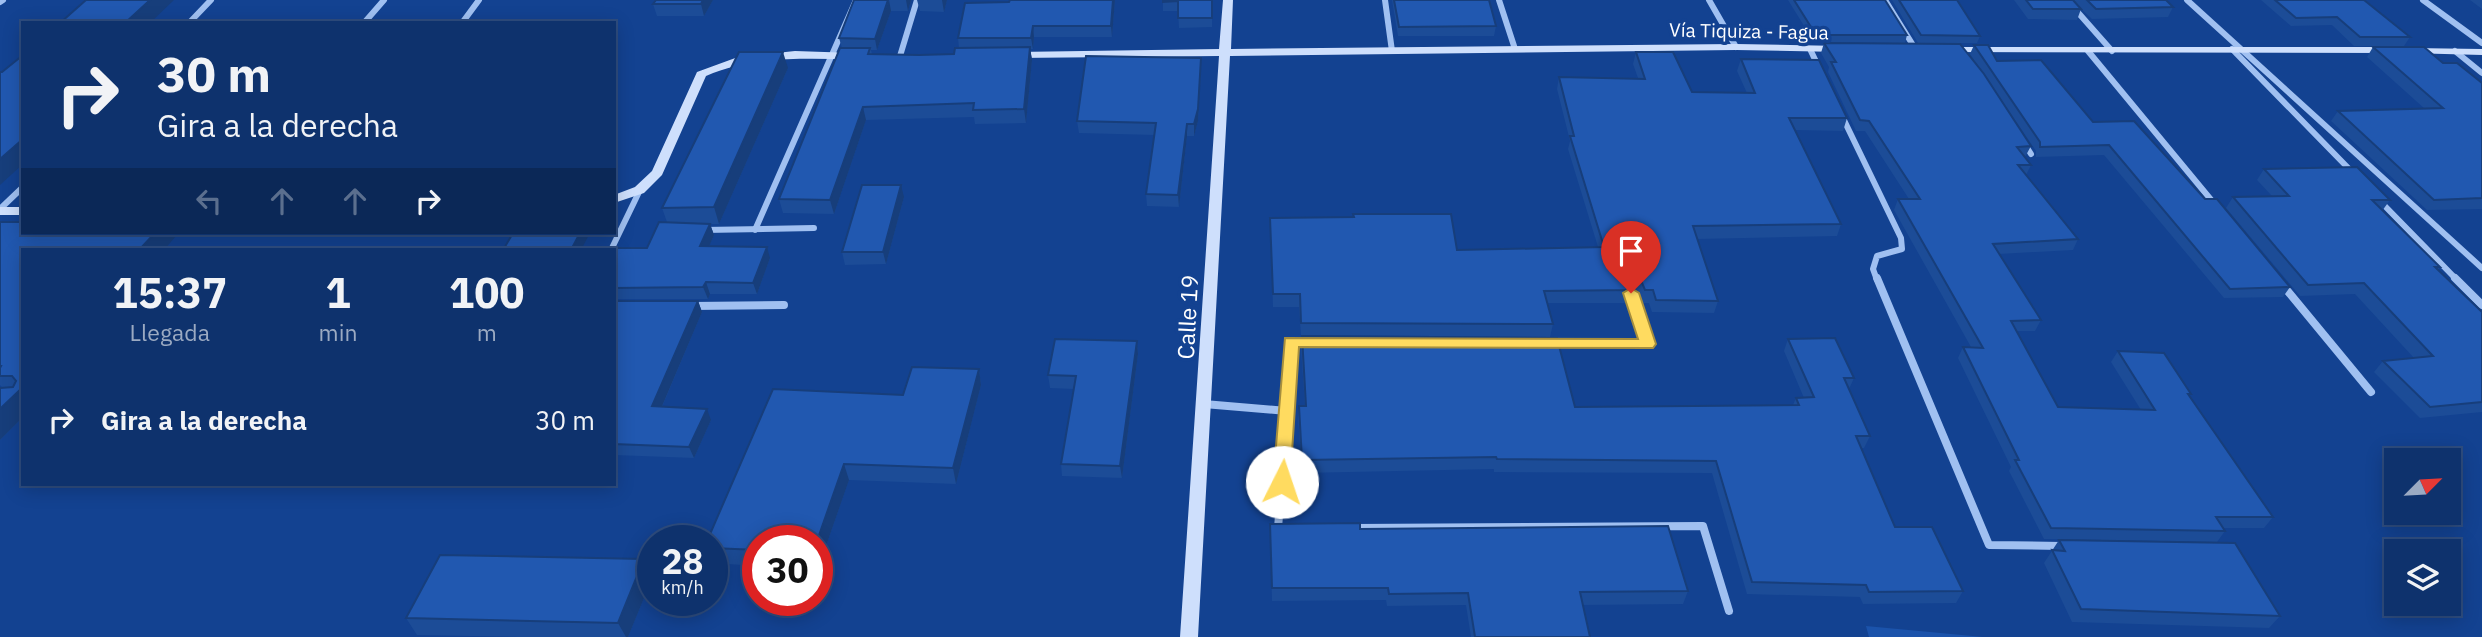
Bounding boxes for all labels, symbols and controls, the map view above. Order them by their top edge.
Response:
street label: Vía Tiquiza - Fagua [1669,18,1829,44]
text: 30 m [157,42,271,105]
icon: right [42,49,133,140]
text: Gira a la derecha [157,104,398,146]
icon: left [190,182,228,220]
icon: ahead [263,182,301,220]
icon: ahead [336,182,374,220]
icon: right [409,182,447,220]
pin [1601,221,1661,293]
icon: arrive [1612,232,1650,270]
text: 15:37 [112,265,227,320]
text: 1 [325,265,351,320]
text: 100 [449,265,525,320]
street label: Calle 19 [1170,274,1204,360]
text: Llegada [130,317,210,347]
text: min [319,317,357,347]
text: m [477,317,497,347]
icon: right [42,401,80,439]
text: Gira a la derecha [101,403,307,437]
text: 30 m [535,403,595,437]
position arrow [1245,445,1319,519]
north arrow [2384,448,2460,525]
map controls [2384,448,2461,616]
speed limit sign: 30 [742,525,833,616]
text: 28 [661,538,704,584]
button: layers [2384,539,2461,616]
text: km/h [661,576,704,599]

